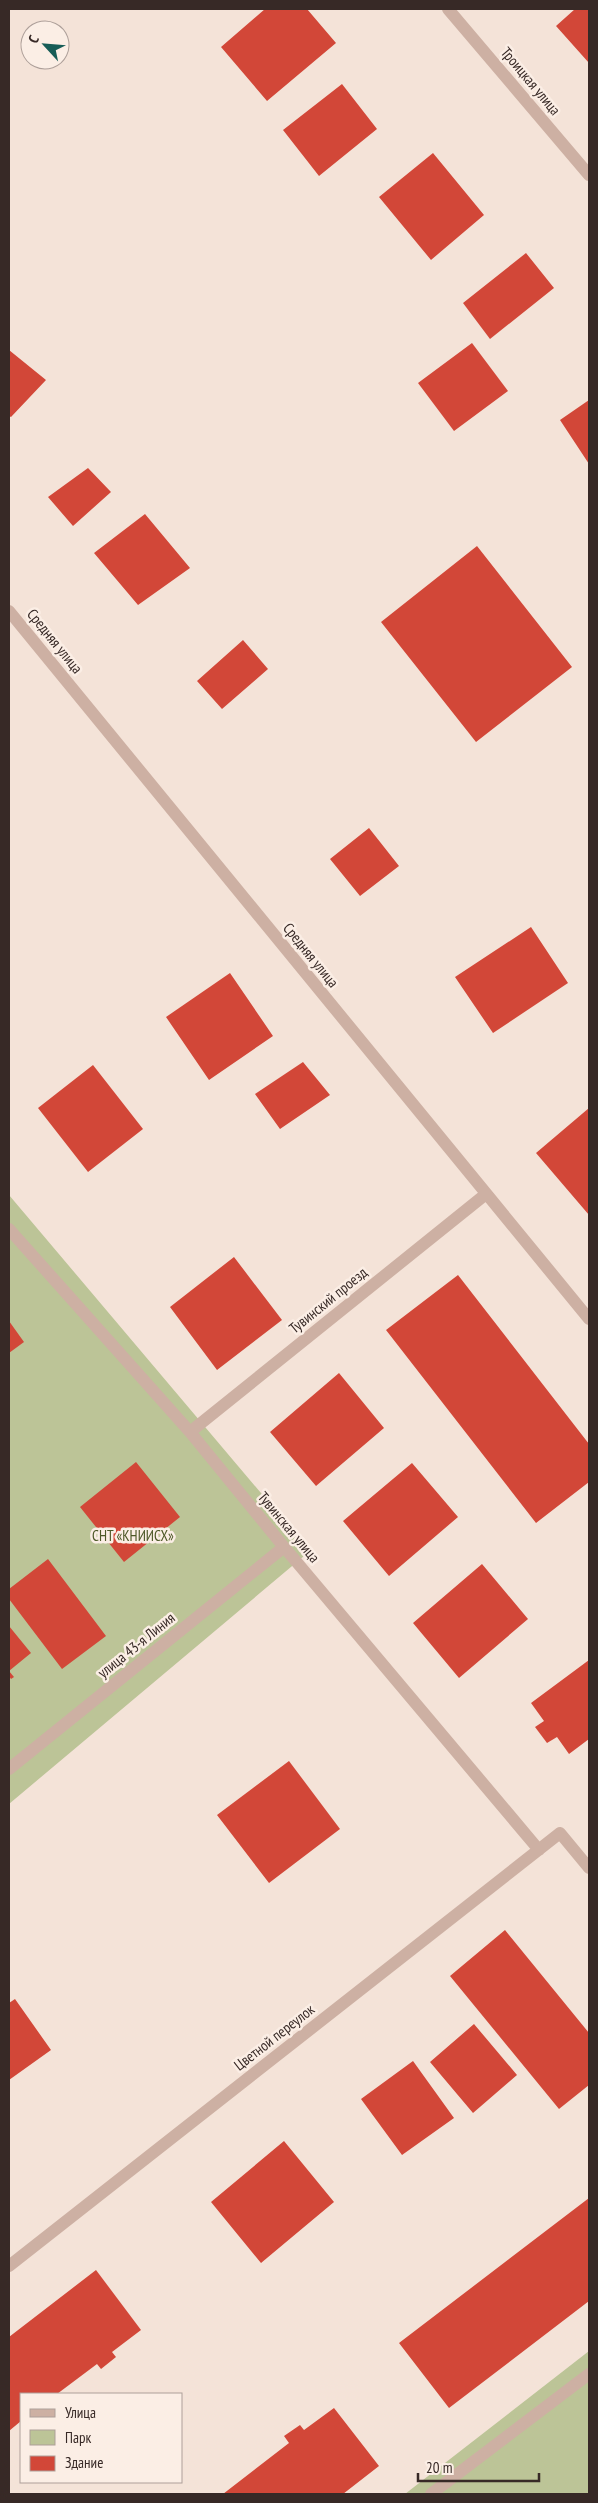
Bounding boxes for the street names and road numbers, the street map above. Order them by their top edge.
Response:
street label: Троицкая улица [497,43,565,119]
street label: Средняя улица [23,605,87,677]
street label: Средняя улица [279,919,343,991]
street label: Тувинский проезд [285,1262,371,1337]
street label: Тувинская улица [254,1488,324,1566]
street label: улица 43-я Линия [94,1608,179,1682]
street label: Цветной переулок [230,2000,318,2074]

